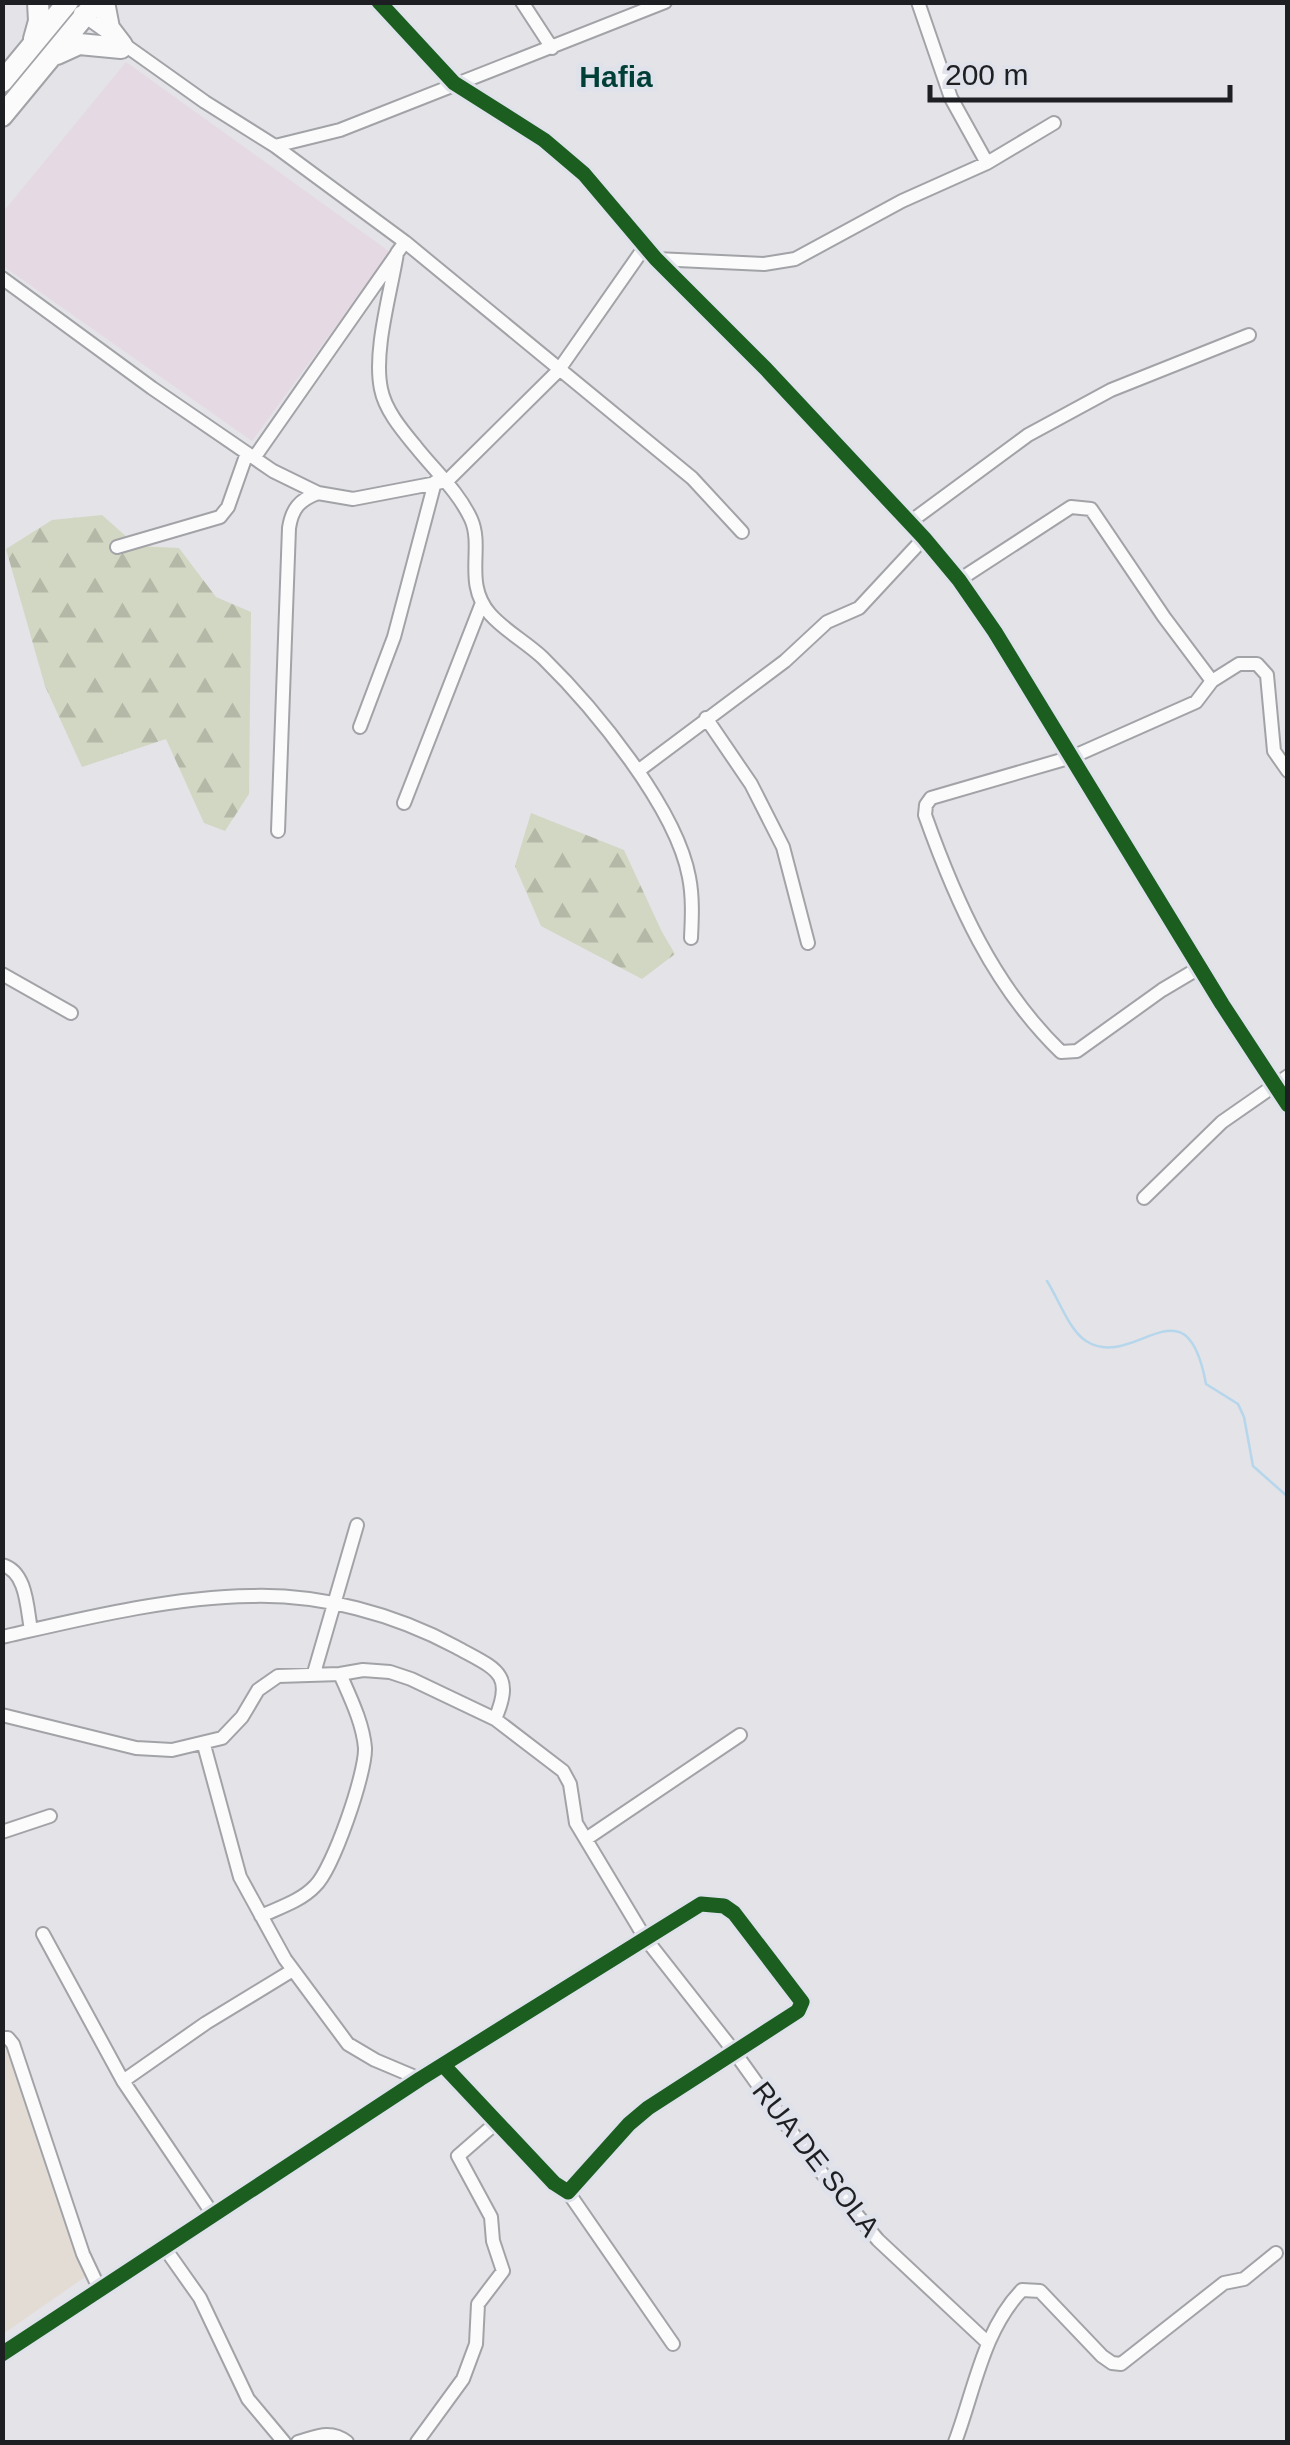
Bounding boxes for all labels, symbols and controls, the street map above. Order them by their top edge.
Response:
scale bar [930,40,1230,102]
text: 200 m [945,58,1028,91]
district label: Hafia [579,60,653,93]
street label: RUA DE SOLA [746,2076,886,2242]

